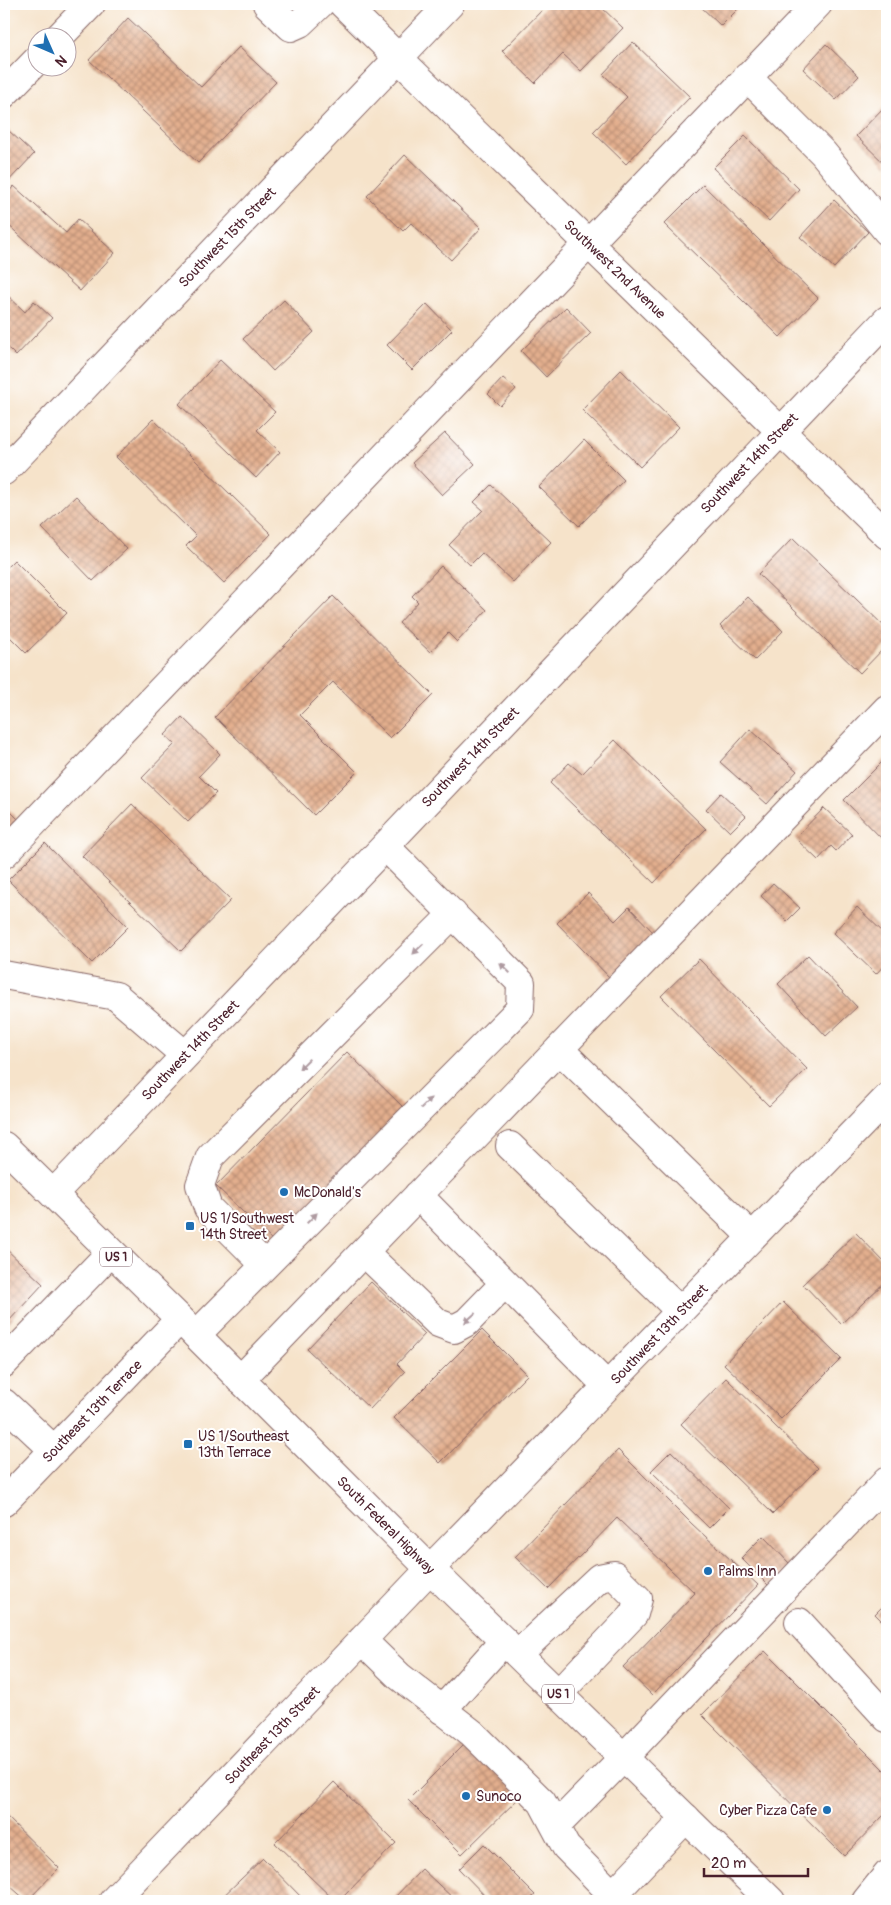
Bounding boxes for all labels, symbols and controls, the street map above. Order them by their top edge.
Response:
north arrow [28,28,78,78]
text: N [51,51,70,70]
street label: Southwest 15th Street [175,184,280,291]
street label: Southwest 2nd Avenue [560,216,669,322]
street label: Southwest 14th Street [697,409,802,517]
street label: Southwest 14th Street [418,703,523,811]
one-way arrow [413,943,425,955]
one-way arrow [500,962,512,974]
street label: Southwest 14th Street [138,996,243,1104]
one-way arrow [298,1058,310,1070]
one-way arrow [420,1097,432,1109]
place label: McDonald's [294,1184,362,1201]
marker: McDonald's [278,1186,290,1198]
place label: US 1/Southwest 14th Street [200,1210,295,1243]
one-way arrow [306,1212,318,1224]
marker: US 1/Southwest 14th Street [184,1220,196,1232]
road number: US 1 [100,1248,132,1266]
street label: Southwest 13th Street [607,1280,712,1388]
one-way arrow [464,1312,477,1323]
street label: Southeast 13th Terrace [39,1356,146,1466]
place label: US 1/Southeast 13th Terrace [198,1428,290,1461]
marker: US 1/Southeast 13th Terrace [182,1438,194,1450]
street label: South Federal Highway [333,1473,438,1578]
place label: Palms Inn [718,1563,776,1580]
marker: Palms Inn [702,1565,714,1577]
street label: Southeast 13th Street [221,1683,324,1788]
road number: US 1 [542,1685,574,1704]
place label: Sunoco [476,1788,522,1805]
marker: Sunoco [460,1790,472,1802]
place label: Cyber Pizza Cafe [719,1802,817,1819]
marker: Cyber Pizza Cafe [821,1804,833,1816]
scale bar [704,1845,807,1877]
text: 20 m [711,1854,746,1873]

